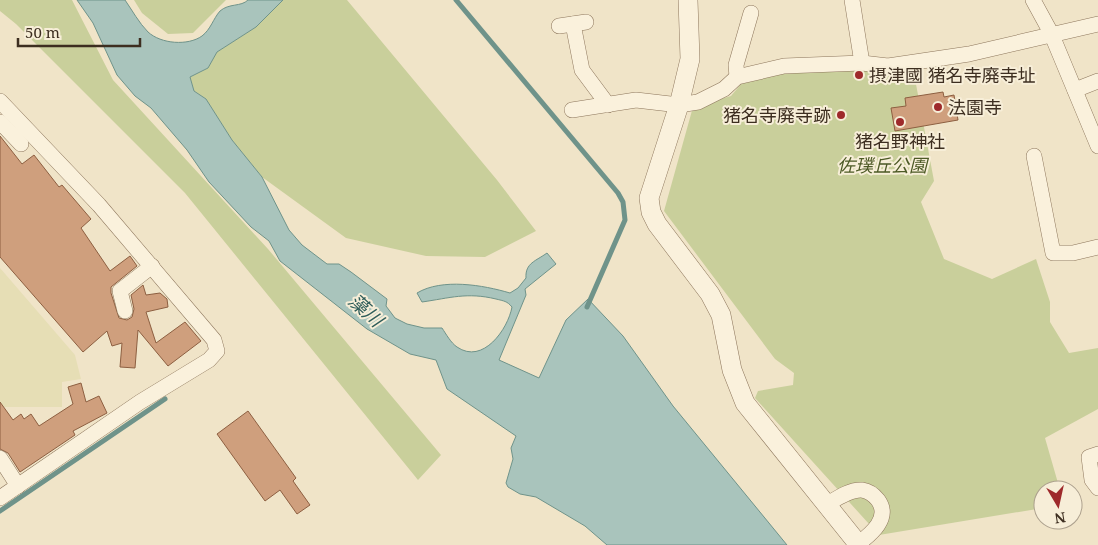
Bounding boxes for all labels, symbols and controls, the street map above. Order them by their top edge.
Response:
scale bar [18,15,140,47]
text: 50 m [25,22,60,42]
place label: 摂津國 猪名寺廃寺址 [869,63,1036,87]
marker: 摂津國 猪名寺廃寺址 [853,69,865,81]
place label: 法園寺 [948,95,1002,119]
marker: 法園寺 [932,101,944,113]
place label: 猪名寺廃寺跡 [723,103,831,127]
marker: 猪名寺廃寺跡 [835,109,847,121]
marker: 猪名野神社 [894,116,906,128]
place label: 猪名野神社 [855,129,945,153]
park label: 佐璞丘公園 [837,153,930,177]
water label: 藻川 [343,288,390,334]
north arrow [1033,480,1083,530]
text: N [1053,508,1067,529]

